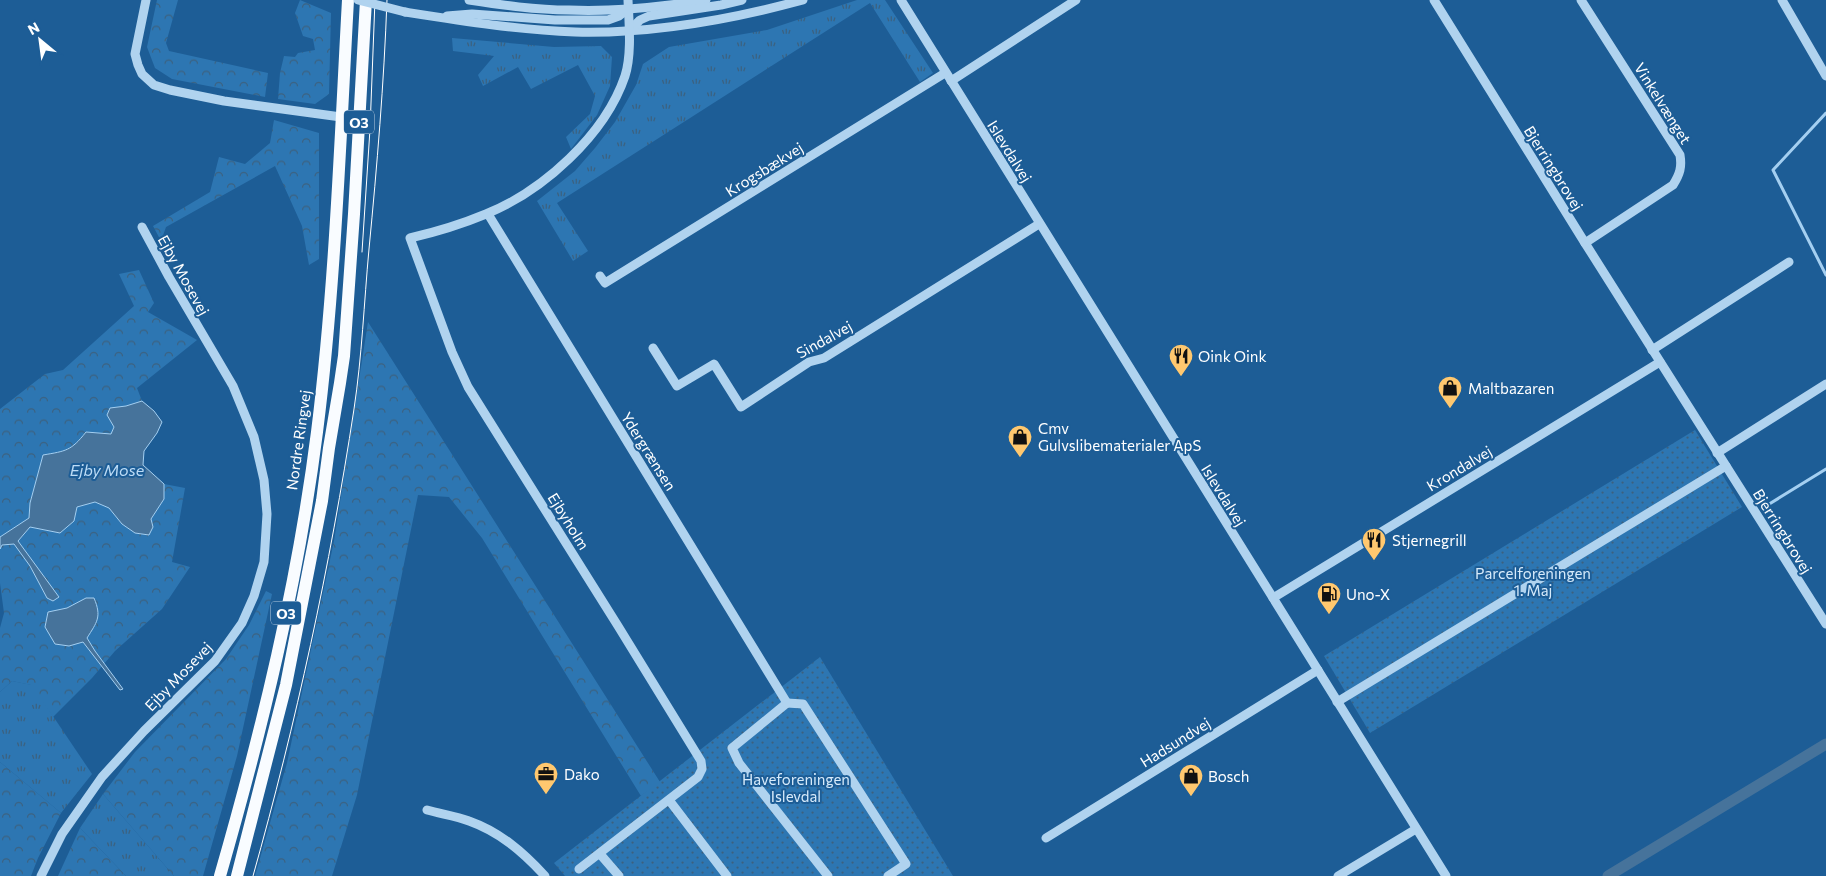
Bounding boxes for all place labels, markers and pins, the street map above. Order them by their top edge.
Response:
restaurant icon: Oink Oink [1168,343,1194,377]
place label: Oink Oink [1198,347,1267,365]
shop icon: Maltbazaren [1437,375,1463,409]
place label: Maltbazaren [1468,379,1554,397]
place label: Cmv Gulvslibematerialer ApS [1038,419,1201,454]
shop icon: Cmv Gulvslibematerialer ApS [1007,424,1033,458]
restaurant icon: Stjernegrill [1361,527,1387,561]
place label: Stjernegrill [1392,531,1467,549]
fuel station icon: Uno-X [1316,581,1342,615]
place label: Uno-X [1346,585,1390,603]
office icon: Dako [533,761,559,795]
shop icon: Bosch [1178,763,1204,797]
place label: Dako [564,765,600,783]
place label: Bosch [1208,767,1249,785]

